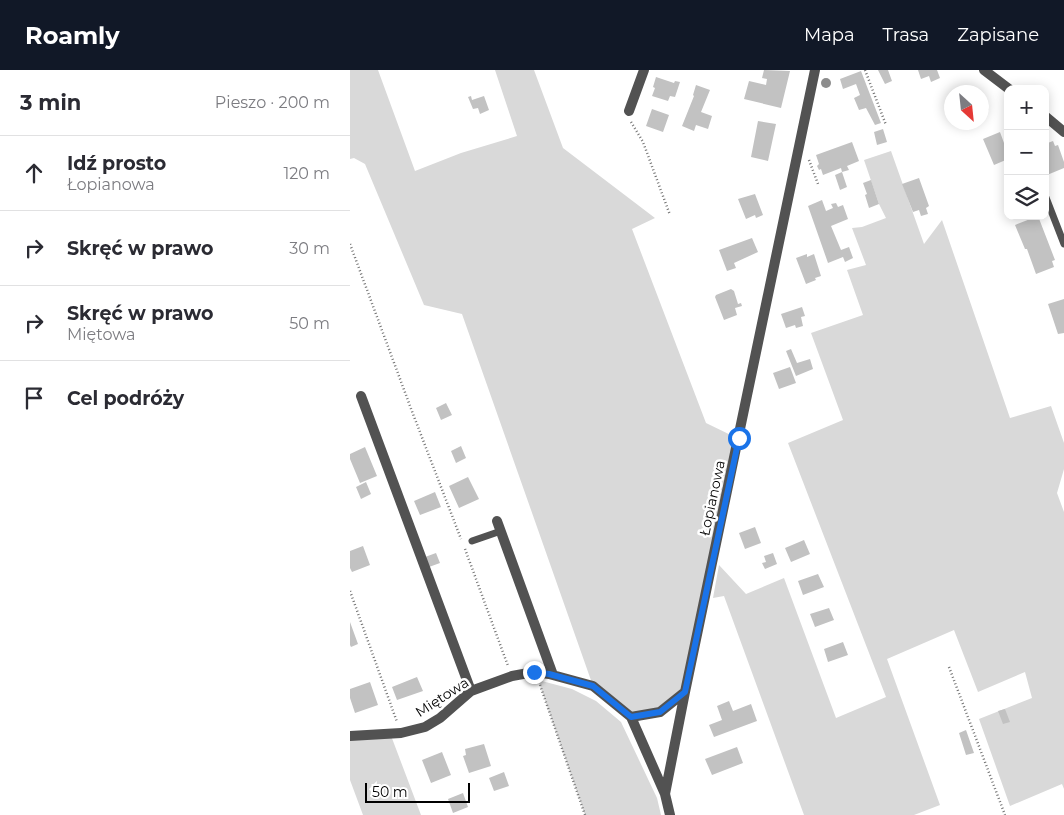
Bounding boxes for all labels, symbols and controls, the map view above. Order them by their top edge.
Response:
text: Roamly [25,21,120,50]
text: Mapa [804,24,855,46]
text: Trasa [883,24,929,46]
text: Zapisane [957,24,1039,46]
north arrow [944,85,989,130]
map controls [1004,85,1049,220]
button: + [1004,85,1049,130]
text: 3 min [20,90,81,115]
text: Pieszo · 200 m [215,93,330,112]
button: − [1004,130,1049,175]
text: Idź prosto [67,152,166,175]
icon: ahead [20,159,48,187]
text: 120 m [283,164,330,183]
text: Łopianowa [67,175,155,194]
button: layers [1004,175,1049,220]
icon: right [20,234,48,262]
text: Skręć w prawo [67,237,213,260]
text: 30 m [289,239,330,258]
text: Skręć w prawo [67,302,213,325]
icon: right [20,309,48,337]
text: 50 m [289,314,330,333]
text: Miętowa [67,325,135,344]
icon: arrive [20,384,48,412]
text: Cel podróży [67,387,184,410]
route start [728,427,751,450]
street label: Łopianowa [695,459,729,537]
route end [523,661,546,684]
street label: Miętowa [412,673,472,721]
scale bar [365,780,470,803]
text: 50 m [372,783,408,801]

